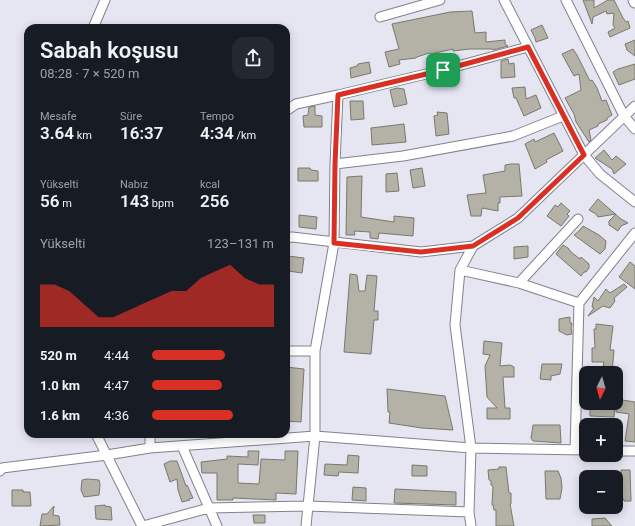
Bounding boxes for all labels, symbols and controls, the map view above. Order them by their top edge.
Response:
button: share [232,37,274,79]
text: Sabah koşusu [40,38,178,63]
pin [426,53,460,87]
icon: arrive [432,59,454,81]
text: 08:28 · 7 × 520 m [40,66,139,81]
text: Mesafe [40,110,77,123]
text: Süre [120,110,142,123]
text: Tempo [200,110,234,123]
text: 3.64 [40,123,74,143]
text: 16:37 [120,123,163,143]
text: 4:34 [200,123,234,143]
text: km [74,129,92,142]
text: /km [234,129,256,142]
text: Yükselti [40,178,79,191]
text: Nabız [120,178,148,191]
text: kcal [200,178,220,191]
text: 56 [40,191,59,211]
text: 143 [120,191,149,211]
text: 256 [200,191,229,211]
text: m [59,197,72,210]
text: bpm [149,197,174,210]
text: Yükselti [40,236,86,251]
text: 123–131 m [207,236,274,251]
text: 520 m [40,348,77,363]
text: 4:44 [104,348,129,363]
north arrow [579,366,623,410]
map controls [579,366,623,514]
text: 1.0 km [40,378,80,393]
text: 4:47 [104,378,129,393]
text: 1.6 km [40,408,80,423]
text: 4:36 [104,408,129,423]
button: + [579,418,623,462]
button: − [579,470,623,514]

